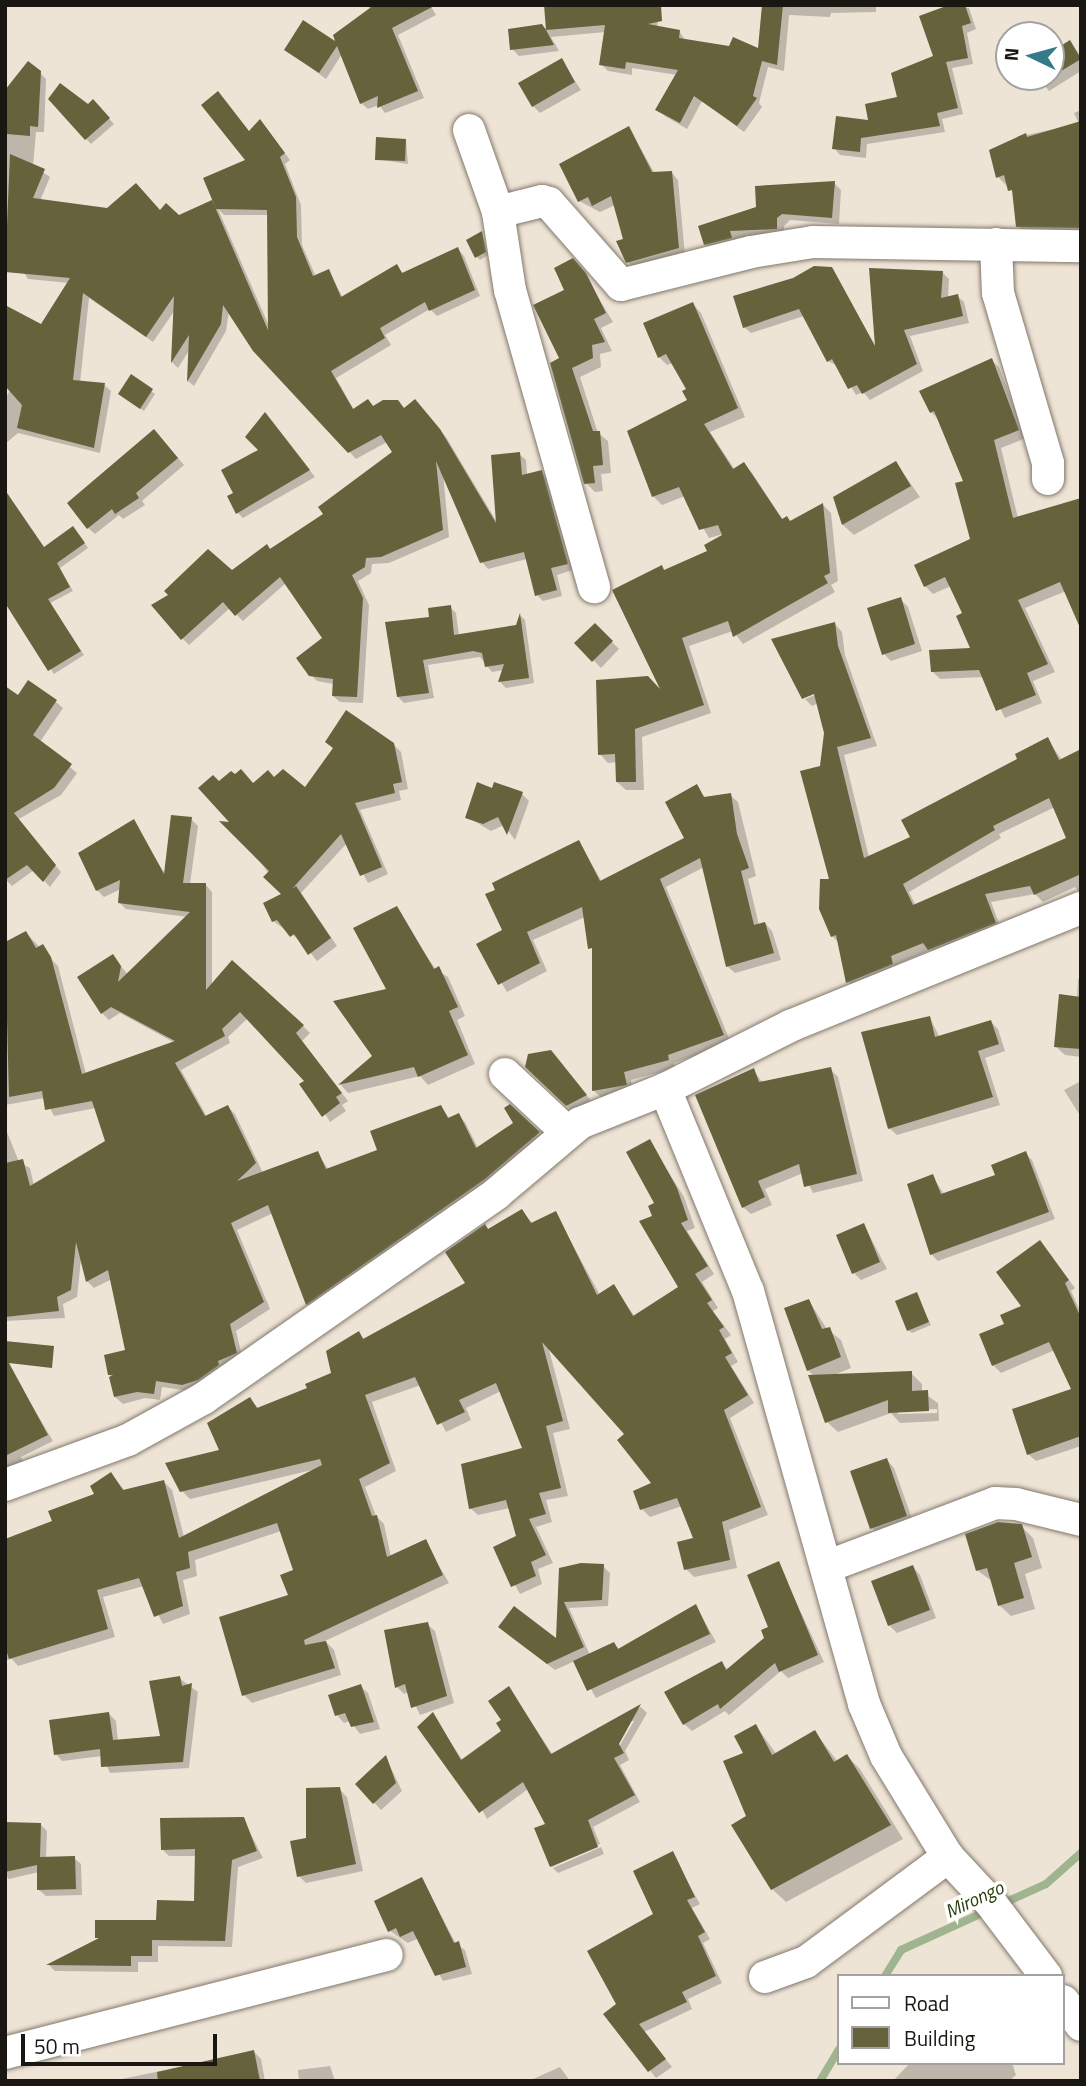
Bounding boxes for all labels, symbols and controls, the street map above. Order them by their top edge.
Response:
north arrow [995,21,1065,91]
text: N [996,46,1026,62]
water label: Mirongo [941,1876,1007,1922]
legend [838,1974,1065,2065]
text: Road [904,1987,949,2019]
scale bar [24,2020,220,2064]
text: Building [904,2022,975,2054]
text: 50 m [34,2030,80,2062]

